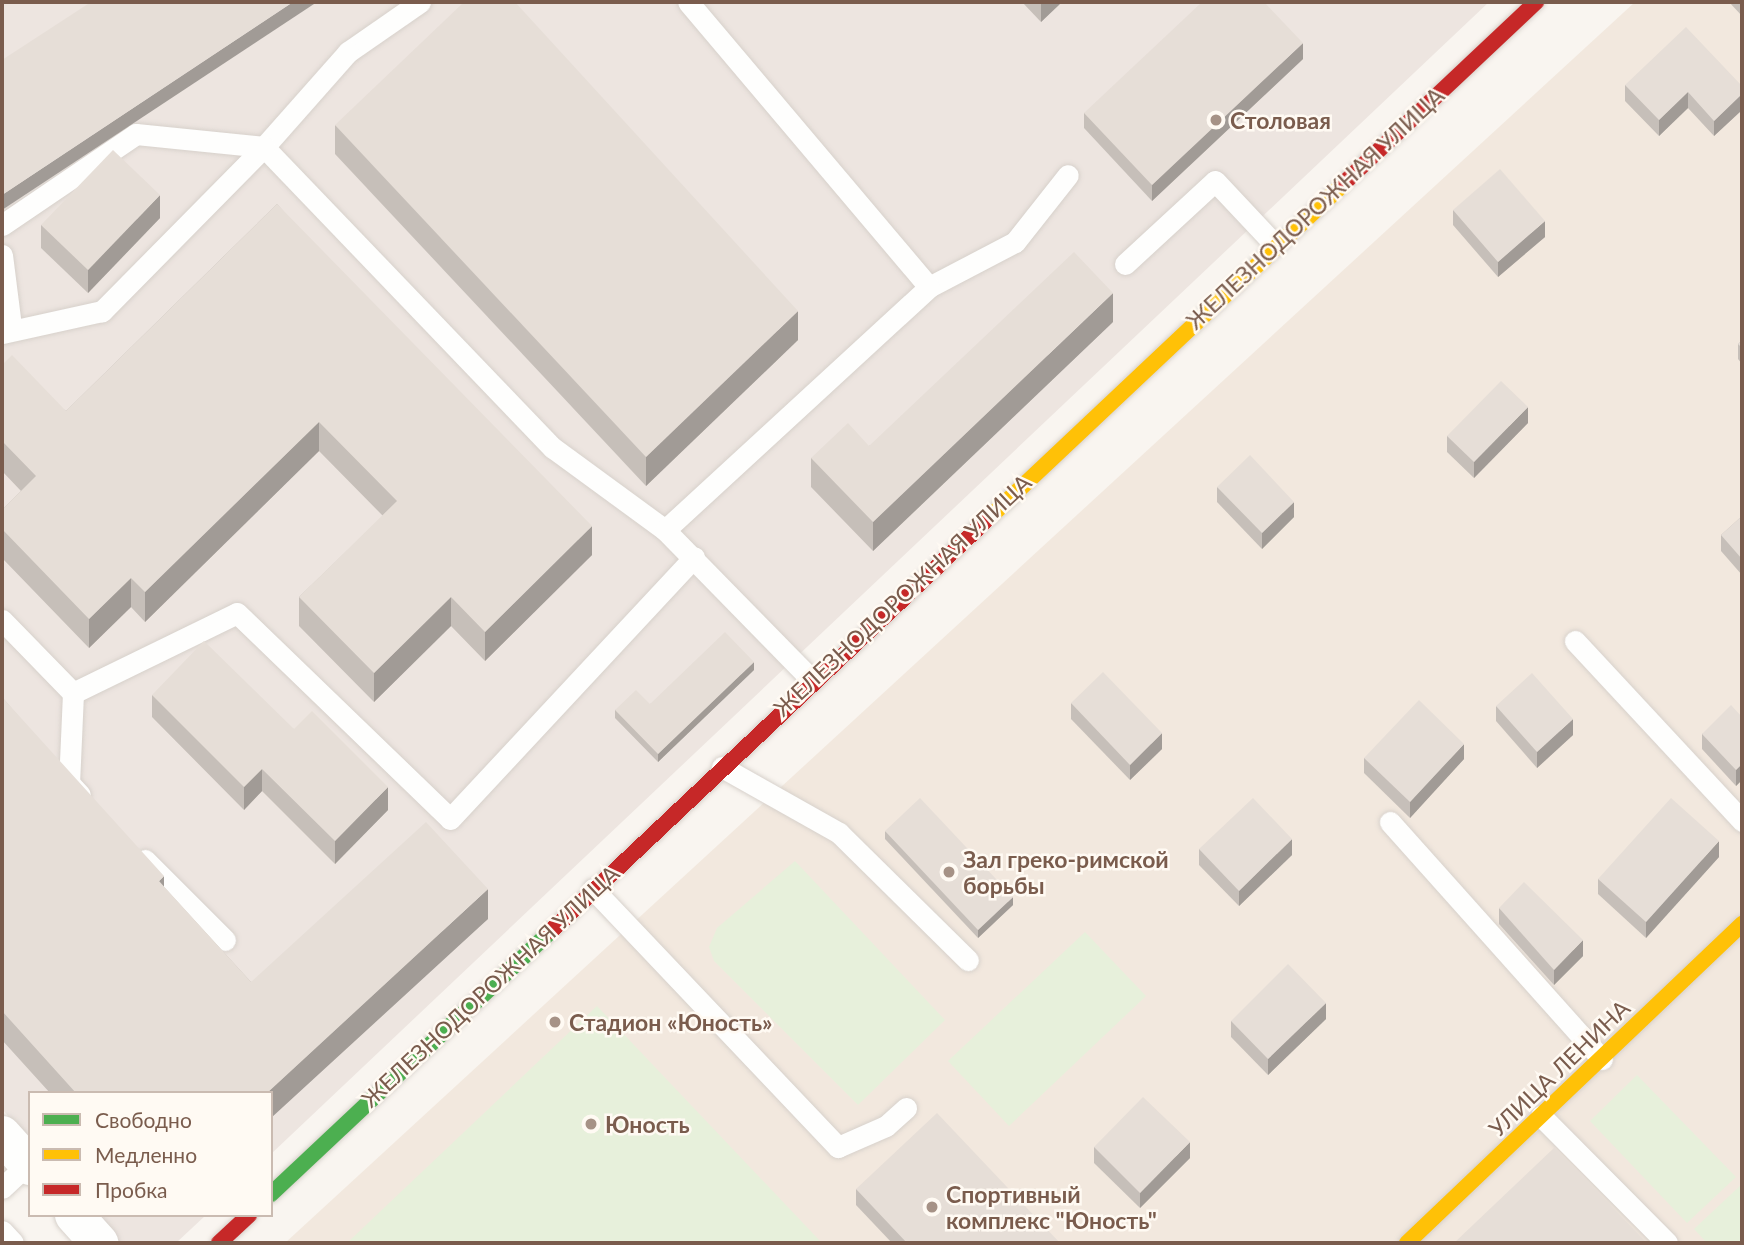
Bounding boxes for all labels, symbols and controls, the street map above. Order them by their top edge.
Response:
street label: ЖЕЛЕЗНОДОРОЖНАЯ УЛИЦА [1180,81,1450,335]
place label: Столовая [1230,106,1331,134]
marker: Столовая [1208,112,1224,128]
street label: ЖЕЛЕЗНОДОРОЖНАЯ УЛИЦА [767,468,1037,722]
place label: Зал греко-римской борьбы [963,845,1169,899]
street label: ЖЕЛЕЗНОДОРОЖНАЯ УЛИЦА [355,859,625,1113]
marker: Зал греко-римской борьбы [941,864,957,880]
street label: УЛИЦА ЛЕНИНА [1483,994,1635,1142]
place label: Стадион «Юность» [569,1008,773,1036]
marker: Стадион «Юность» [547,1014,563,1030]
legend [28,1091,273,1217]
text: Свободно [95,1107,192,1132]
place label: Юность [605,1110,690,1138]
marker: Юность [583,1116,599,1132]
text: Медленно [95,1142,197,1167]
text: Пробка [95,1177,168,1202]
place label: Спортивный комплекс "Юность" [946,1180,1157,1234]
marker: Спортивный комплекс "Юность" [924,1199,940,1215]

